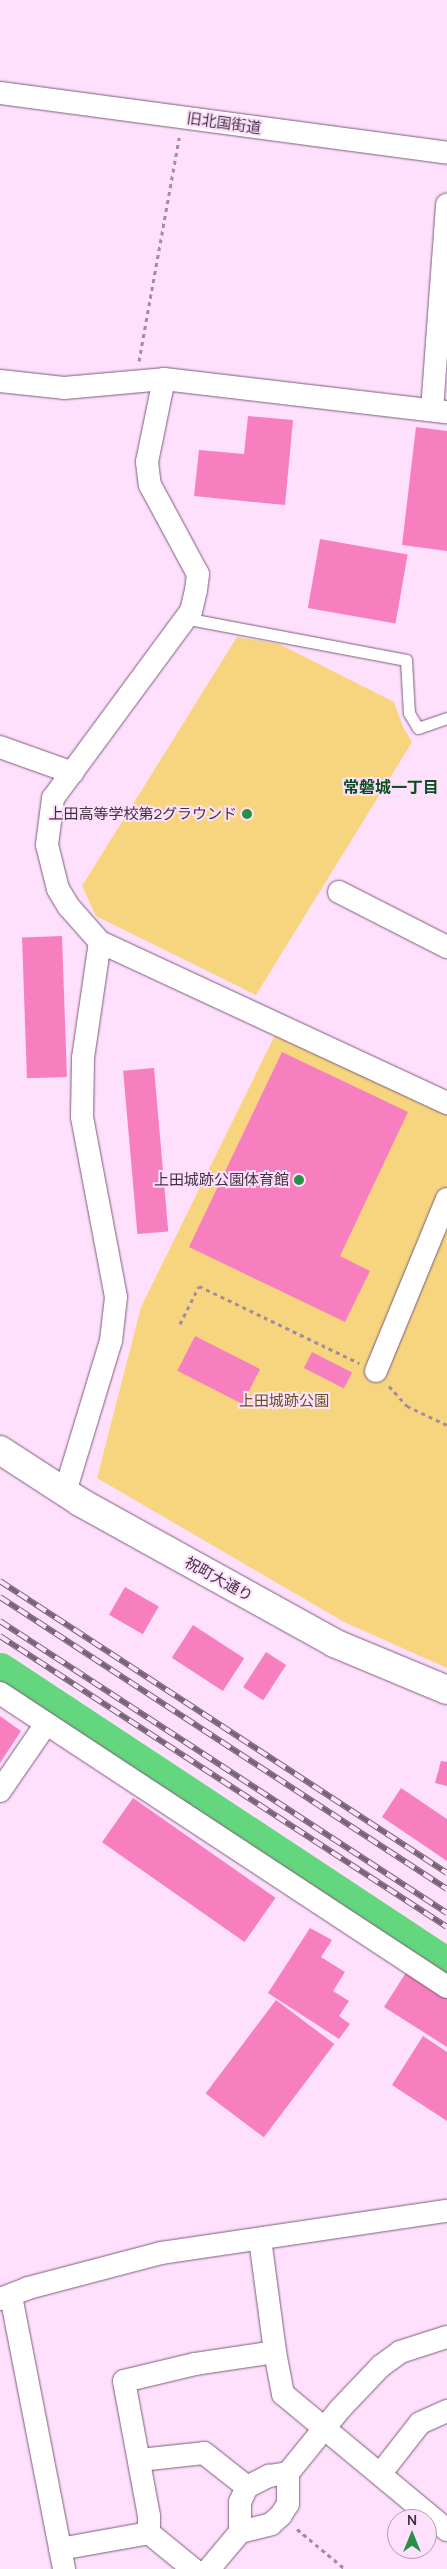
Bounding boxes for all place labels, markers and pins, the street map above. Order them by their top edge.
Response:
place label: 上田高等学校第2グラウンド [48,805,237,823]
marker: 上田高等学校第2グラウンド [241,808,253,820]
place label: 上田城跡公園体育館 [154,1171,289,1189]
marker: 上田城跡公園体育館 [293,1174,305,1186]

